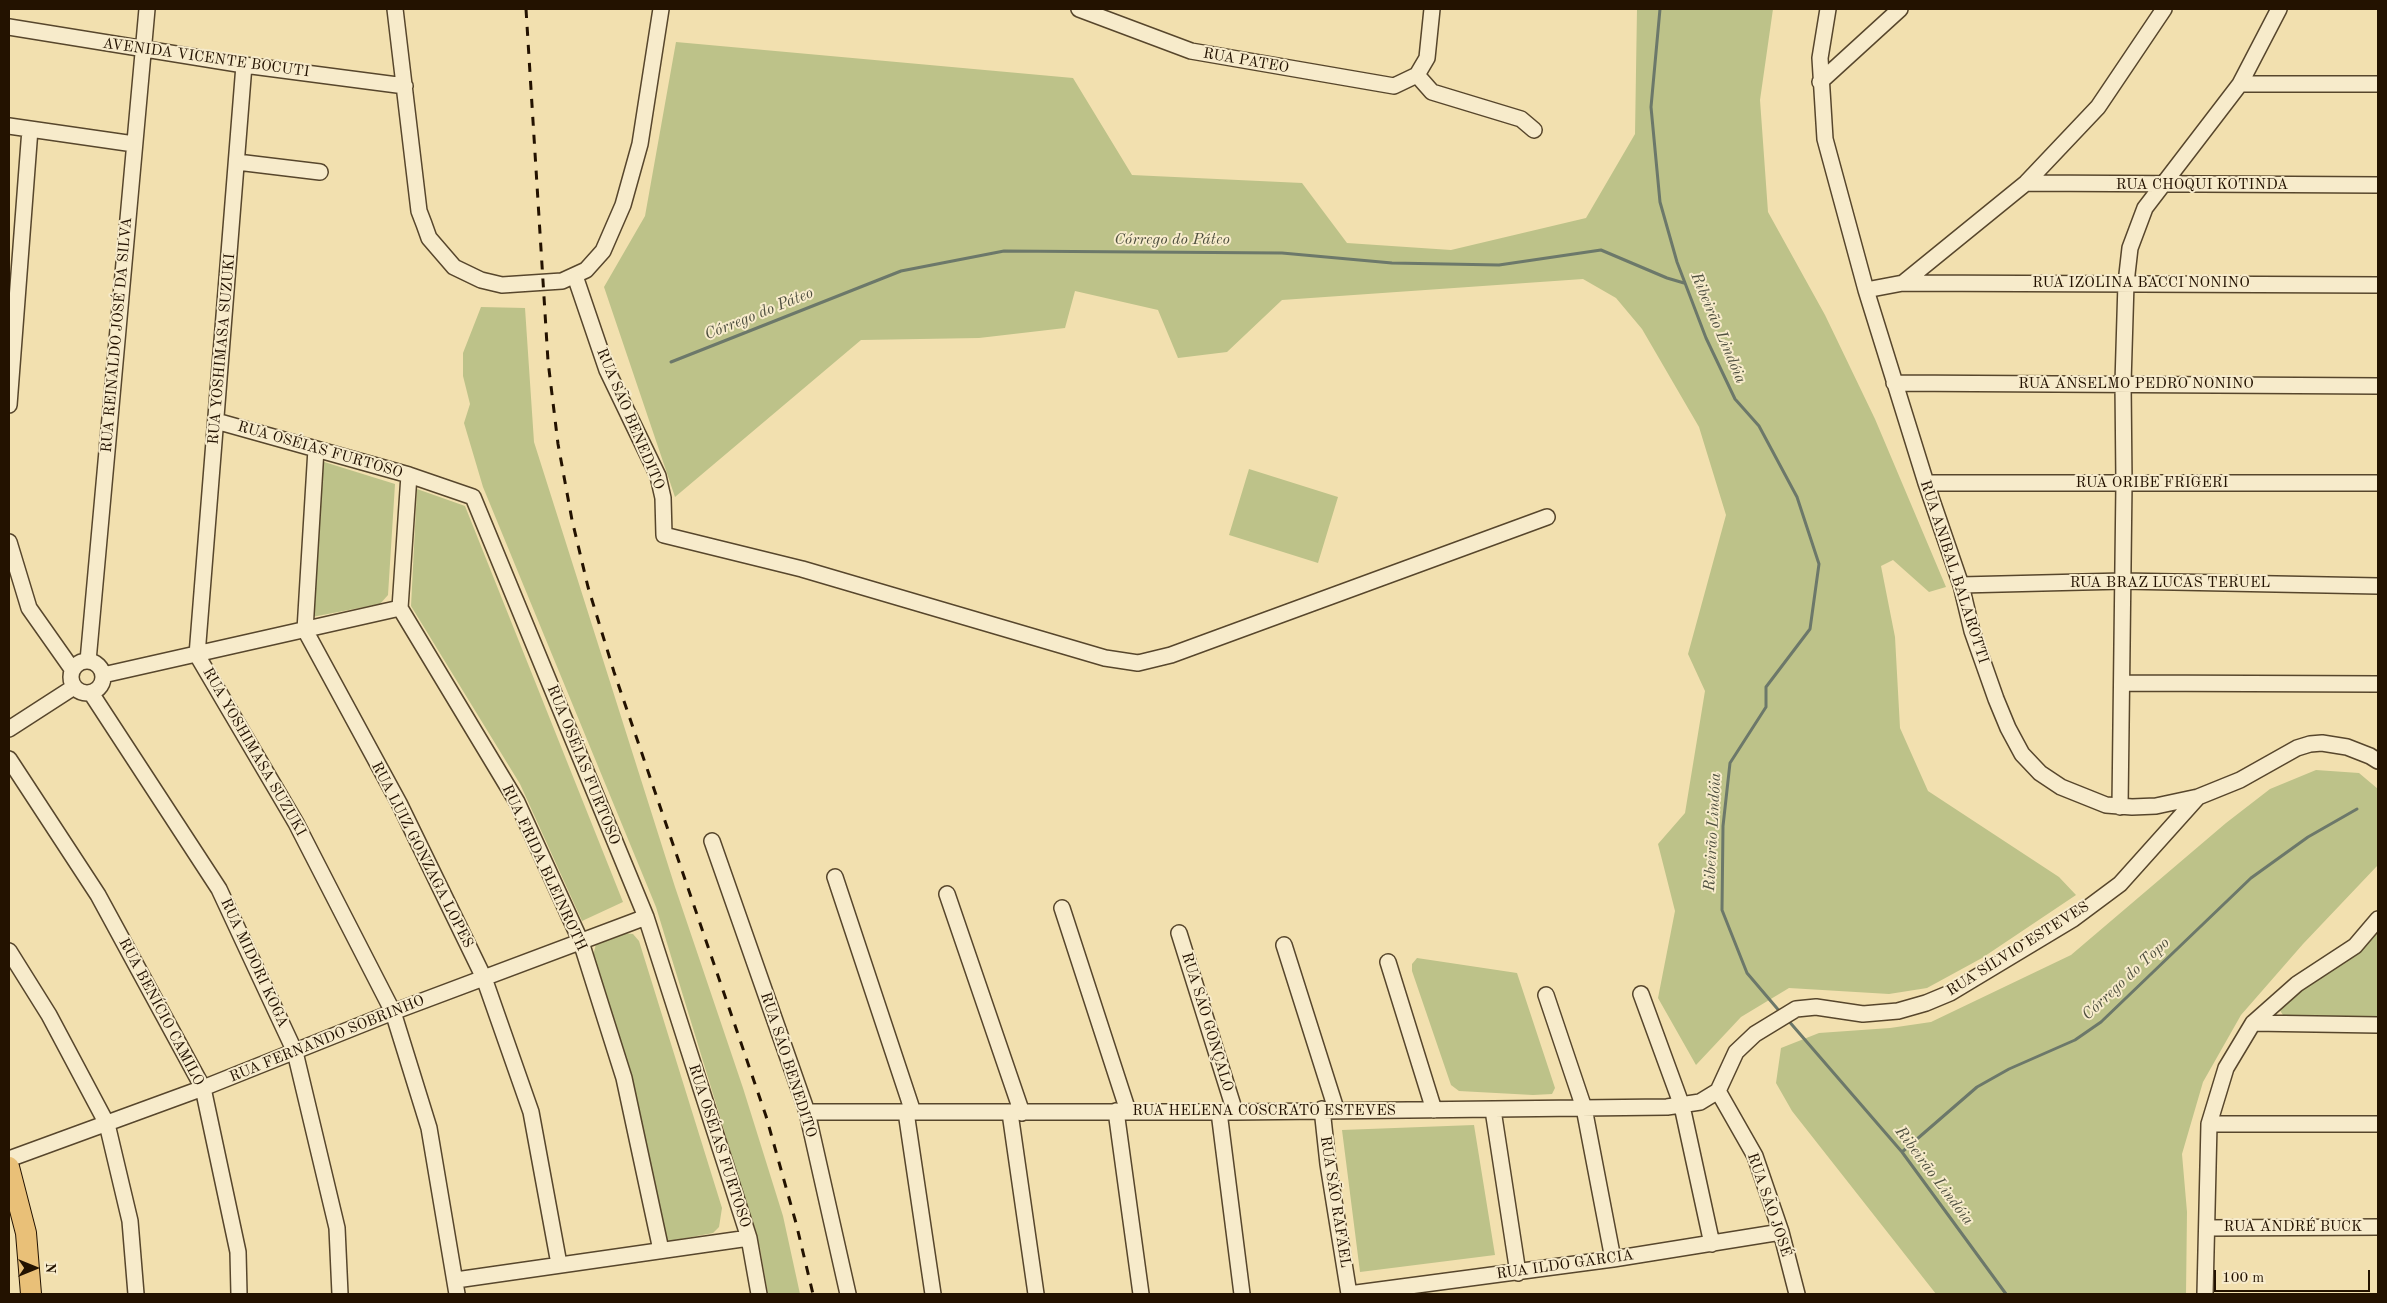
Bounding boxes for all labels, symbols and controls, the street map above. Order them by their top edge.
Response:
street label: AVENIDA VICENTE BOCUTI [101,35,311,81]
street label: RUA PATEO [1202,45,1290,77]
street label: RUA CHOQUI KOTINDA [2116,176,2288,194]
street label: RUA REINALDO JOSÉ DA SILVA [98,217,136,453]
water label: Córrego do Páteo [1114,230,1230,250]
street label: RUA YOSHIMASA SUZUKI [205,253,239,445]
water label: Ribeirão Lindóia [1686,270,1750,386]
street label: RUA IZOLINA BACCI NONINO [2032,274,2250,292]
water label: Córrego do Páteo [702,283,816,345]
street label: RUA SÃO BENEDITO [592,346,668,492]
street label: RUA ANSELMO PEDRO NONINO [2018,375,2254,393]
street label: RUA OSÉIAS FURTOSO [235,418,405,482]
street label: RUA ORIBE FRIGERI [2076,474,2228,492]
street label: RUA ANIBAL BALAROTTI [1916,478,1992,666]
street label: RUA BRAZ LUCAS TERUEL [2070,574,2270,592]
street label: RUA YOSHIMASA SUZUKI [198,664,310,840]
street label: RUA OSÉIAS FURTOSO [543,682,623,848]
street label: RUA LUIZ GONZAGA LOPES [367,759,477,951]
water label: Ribeirão Lindóia [1700,772,1726,892]
street label: RUA FRIDA BLEINROTH [498,782,590,954]
street label: RUA MIDORI KOGA [216,895,292,1031]
street label: RUA SÍLVIO ESTEVES [1943,898,2093,1000]
water label: Córrego do Topo [2078,934,2174,1024]
street label: RUA BENÍCIO CAMILO [114,935,208,1089]
street label: RUA SÃO GONÇALO [1177,950,1237,1094]
street label: RUA SÃO BENEDITO [756,990,820,1140]
street label: RUA FERNANDO SOBRINHO [227,992,427,1086]
street label: RUA OSÉIAS FURTOSO [684,1062,754,1230]
street label: RUA HELENA COSCRATO ESTEVES [1132,1102,1396,1120]
water label: Ribeirão Lindóia [1891,1123,1977,1229]
street label: RUA SÃO RAFAEL [1316,1135,1354,1269]
street label: RUA SÃO JOSÉ [1743,1151,1795,1259]
street label: RUA ANDRÉ BUCK [2224,1218,2362,1236]
north arrow [10,1243,60,1293]
street label: RUA ILDO GARCIA [1495,1246,1635,1284]
scale bar [2217,1260,2373,1292]
text: N [43,1263,57,1273]
text: 100 m [2222,1271,2264,1286]

